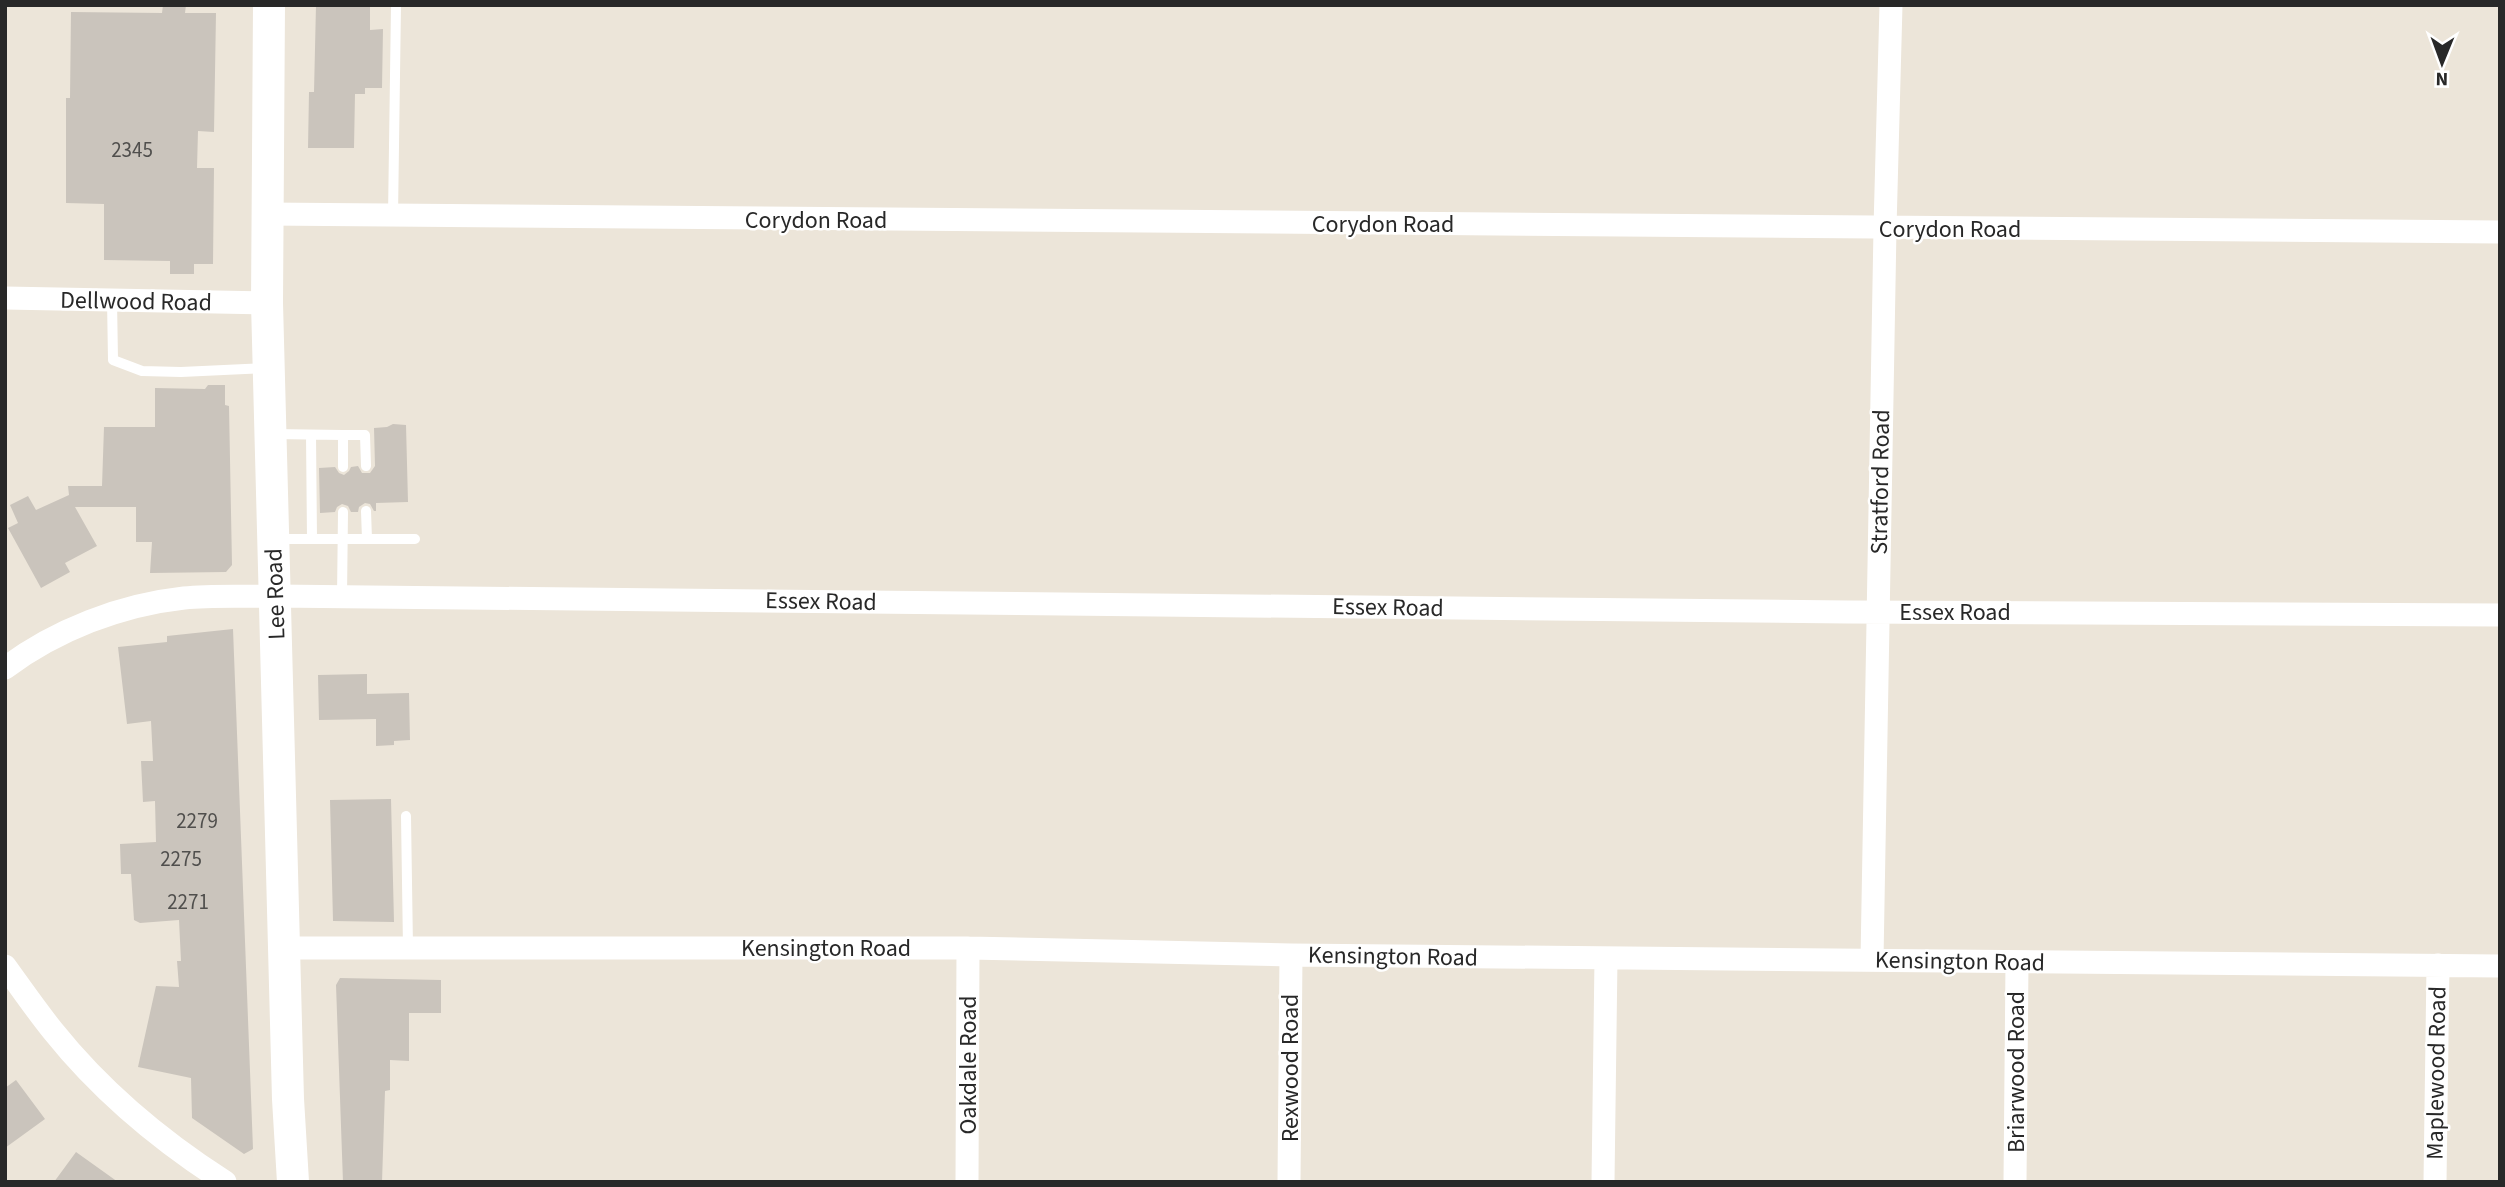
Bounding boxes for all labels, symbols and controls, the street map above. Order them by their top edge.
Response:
north arrow [2407,28,2477,98]
text: N [2435,65,2448,92]
house number: 2345 [111,135,153,165]
street label: Corydon Road [745,203,887,238]
street label: Corydon Road [1312,207,1454,242]
street label: Corydon Road [1879,212,2021,247]
street label: Dellwood Road [60,283,212,320]
street label: Stratford Road [1862,409,1899,555]
street label: Lee Road [256,548,295,640]
street label: Essex Road [765,583,877,620]
street label: Essex Road [1332,589,1444,626]
street label: Essex Road [1899,595,2011,630]
house number: 2279 [176,806,218,836]
house number: 2275 [160,844,202,874]
house number: 2271 [167,887,209,917]
street label: Kensington Road [741,931,911,966]
street label: Kensington Road [1308,938,1478,975]
street label: Kensington Road [1875,943,2045,980]
street label: Maplewood Road [2417,986,2456,1160]
street label: Briarwood Road [1999,991,2034,1153]
street label: Rexwood Road [1273,994,1308,1142]
street label: Oakdale Road [951,995,986,1135]

